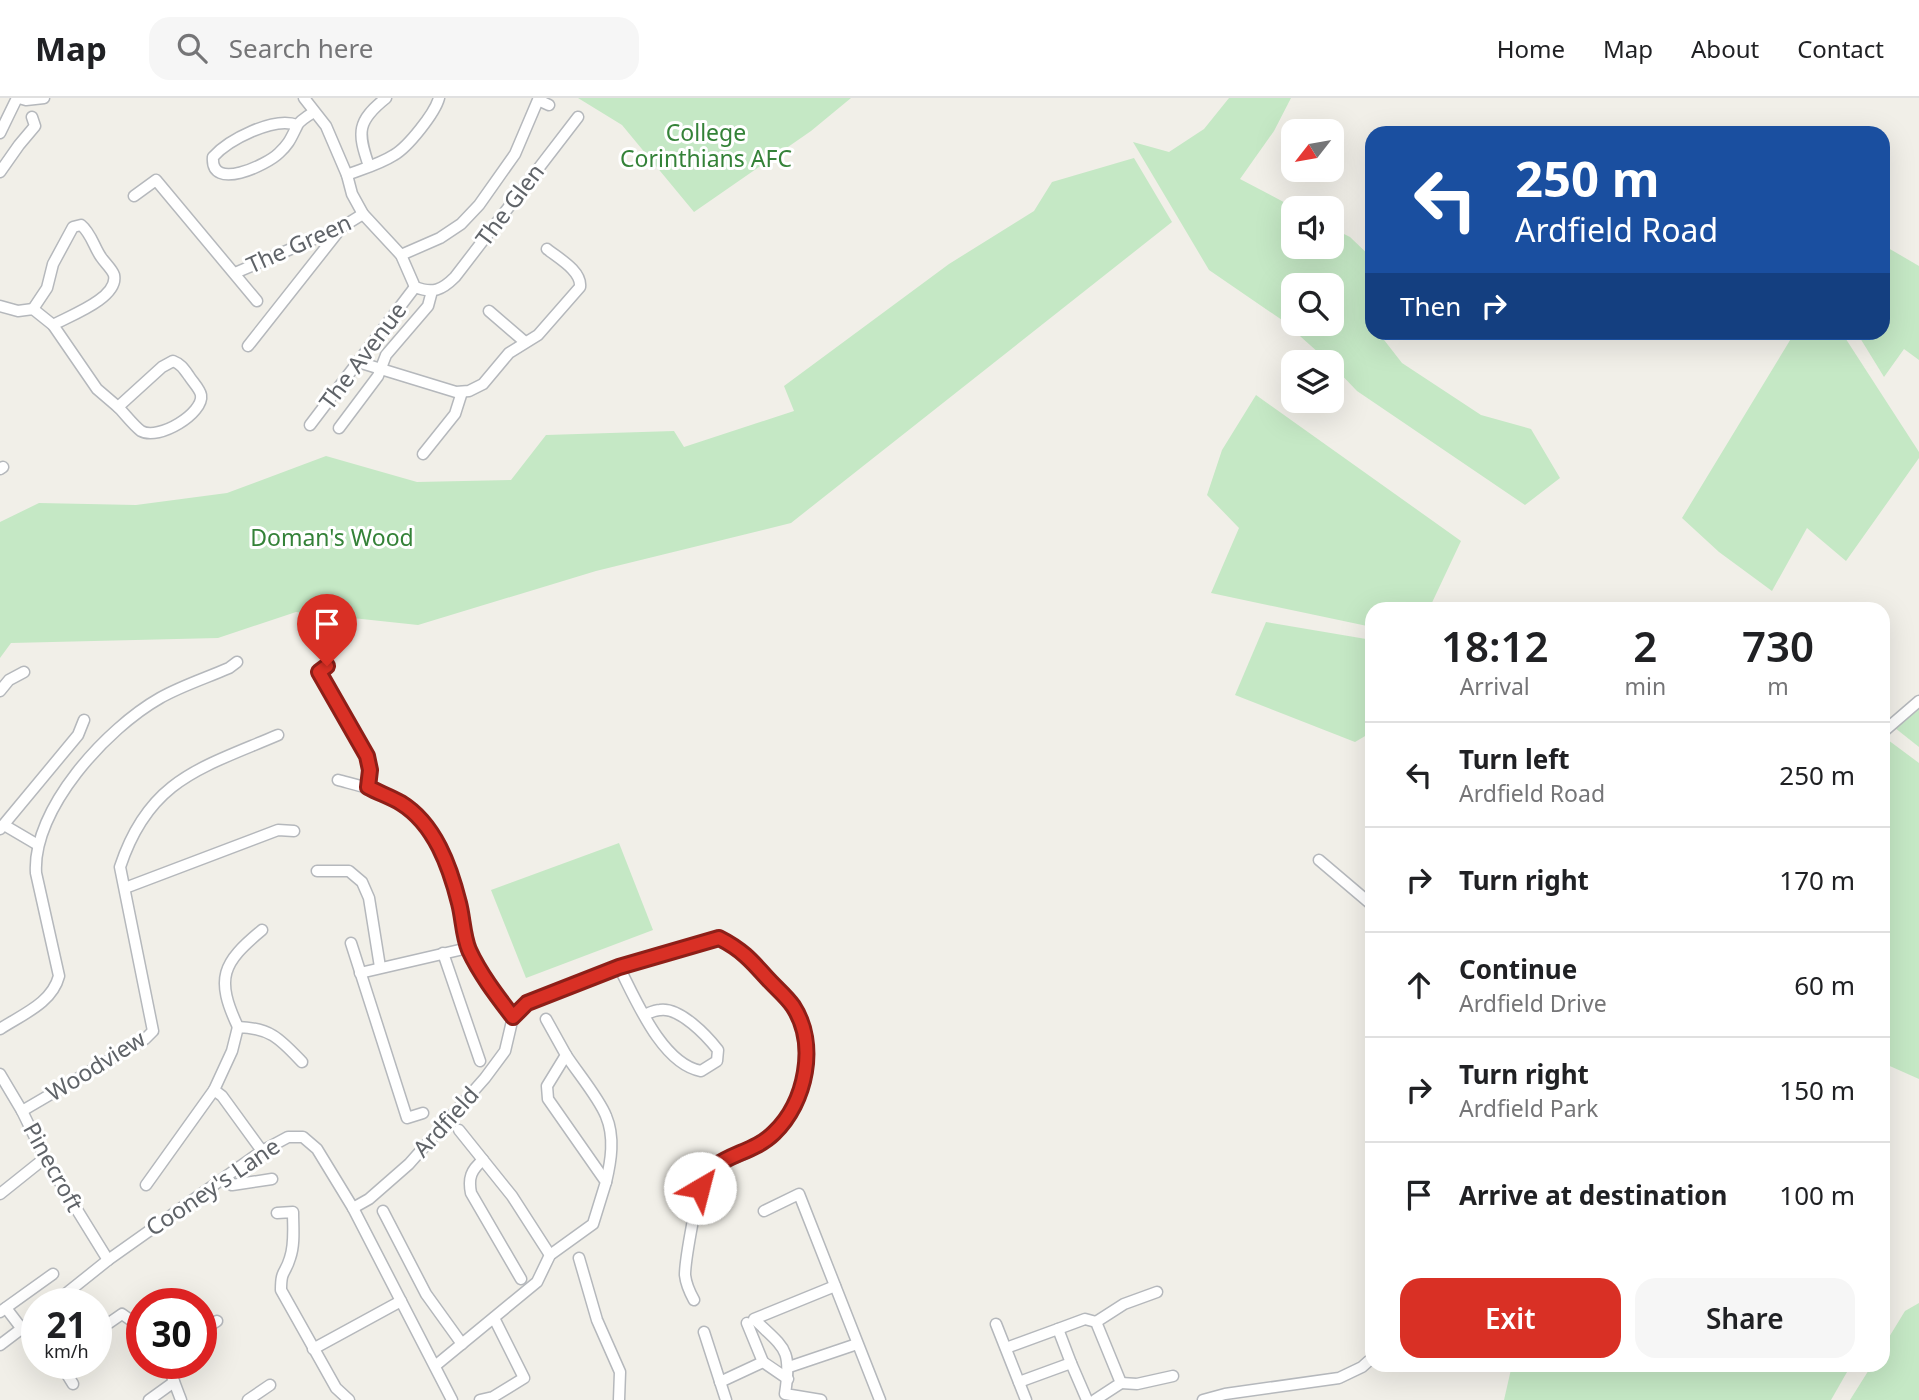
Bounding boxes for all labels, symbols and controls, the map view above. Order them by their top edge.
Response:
search box [149,17,639,80]
text: Map [35,26,107,71]
icon: search [173,29,211,67]
text: Search here [229,30,373,66]
text: Home [1497,32,1565,65]
text: Map [1603,32,1653,65]
text: About [1691,32,1759,65]
text: Contact [1797,32,1884,65]
park label: College Corinthians AFC [620,116,792,174]
north arrow [1281,119,1344,182]
map controls [1281,119,1344,413]
text: 250 m [1515,145,1660,211]
icon: left [1400,154,1491,245]
street label: The Glen [468,157,551,252]
button: sound [1281,196,1344,259]
street label: The Green [241,206,356,280]
text: Ardfield Road [1515,208,1718,251]
button: search [1281,273,1344,336]
icon: right [1475,287,1513,325]
text: Then [1400,288,1461,324]
street label: The Avenue [311,295,413,416]
button: layers [1281,350,1344,413]
park label: Doman's Wood [250,521,414,553]
pin [297,594,357,666]
icon: arrive [308,605,346,643]
text: 18:12 [1441,617,1549,674]
text: 2 [1633,617,1657,674]
text: 730 [1742,617,1814,674]
text: Arrival [1460,670,1530,702]
text: min [1624,670,1666,702]
text: m [1767,670,1789,702]
text: Turn left [1459,741,1570,777]
icon: left [1400,756,1438,794]
text: 250 m [1779,757,1855,793]
text: Ardfield Road [1459,777,1605,809]
icon: right [1400,861,1438,899]
text: Turn right [1459,862,1589,898]
text: 170 m [1779,862,1855,898]
text: Continue [1459,951,1577,987]
icon: ahead [1400,966,1438,1004]
text: 60 m [1794,967,1855,1003]
text: Ardfield Drive [1459,987,1607,1019]
street label: Woodview [40,1022,151,1108]
text: Turn right [1459,1056,1589,1092]
icon: right [1400,1071,1438,1109]
text: 150 m [1779,1072,1855,1108]
street label: Ardfield [405,1079,486,1164]
text: Ardfield Park [1459,1092,1598,1124]
street label: Pinecroft [16,1116,91,1217]
street label: Cooney's Lane [139,1129,286,1243]
position arrow [663,1151,737,1225]
icon: arrive [1400,1176,1438,1214]
text: Arrive at destination [1459,1177,1728,1213]
text: 100 m [1779,1177,1855,1213]
button: Exit [1400,1278,1621,1358]
button: Share [1635,1278,1855,1358]
speed limit sign: 30 [126,1288,217,1379]
text: 21 [46,1301,87,1348]
text: km/h [44,1339,89,1363]

